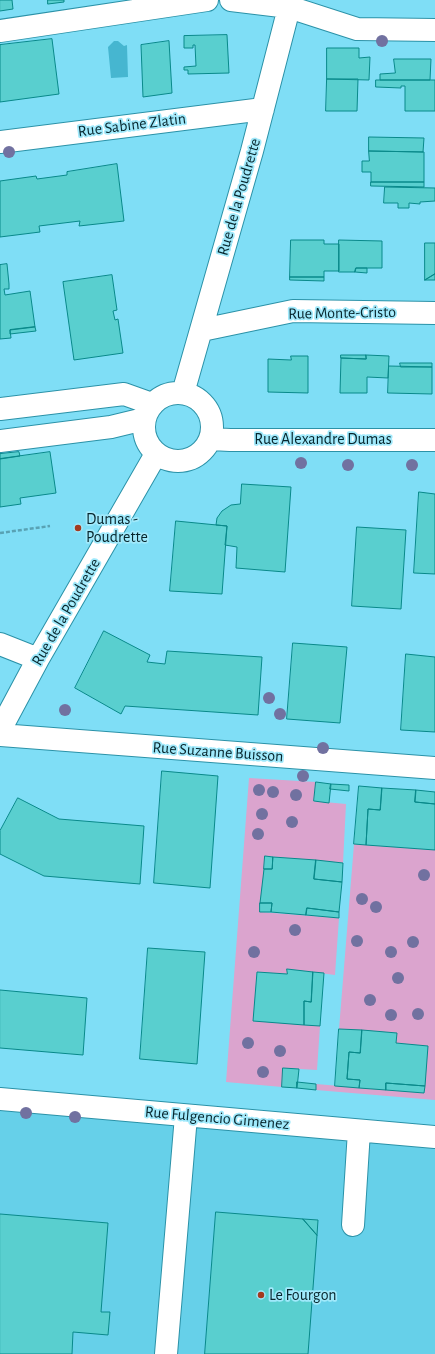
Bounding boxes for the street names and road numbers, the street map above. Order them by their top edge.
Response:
street label: Rue Sabine Zlatin [77,109,187,141]
street label: Rue de la Poudrette [213,136,265,258]
street label: Rue Monte-Cristo [288,302,396,324]
street label: Rue Alexandre Dumas [254,429,392,449]
street label: Rue de la Poudrette [27,555,105,669]
street label: Rue Suzanne Buisson [152,738,284,766]
street label: Rue Fulgencio Gimenez [144,1102,290,1134]

